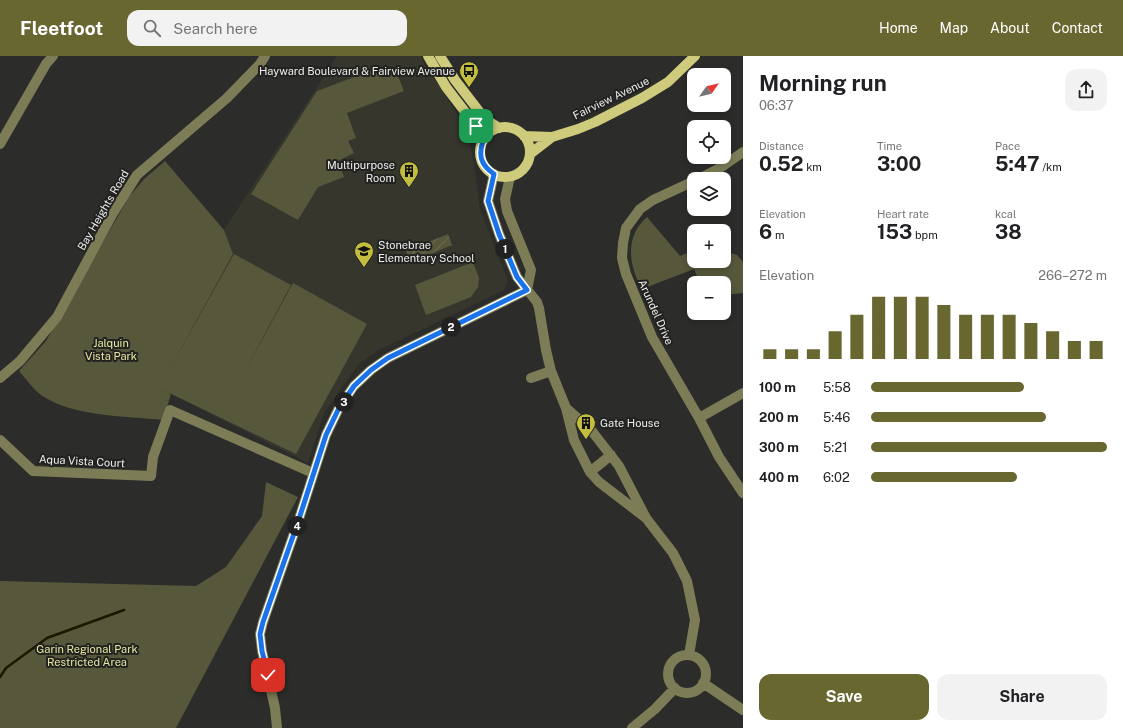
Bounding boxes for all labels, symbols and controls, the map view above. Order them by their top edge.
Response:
search box [127,10,407,46]
text: Fleetfoot [20,17,103,39]
icon: search [141,17,163,39]
text: Search here [173,20,257,37]
text: Home [879,20,918,36]
text: Map [940,20,968,36]
text: About [990,20,1030,36]
text: Contact [1052,20,1103,36]
bus stop icon: Hayward Boulevard & Fairview Avenue [458,60,480,88]
place label: Hayward Boulevard & Fairview Avenue [259,65,455,77]
north arrow [687,68,731,112]
map controls [687,68,731,320]
button: share [1065,69,1107,111]
text: Morning run [759,70,887,96]
street label: Fairview Avenue [571,74,651,122]
text: 06:37 [759,98,794,113]
pin [459,109,493,143]
icon: arrive [465,115,487,137]
button: locate [687,120,731,164]
text: Distance [759,140,804,152]
text: Time [877,140,902,152]
text: Pace [995,140,1020,152]
text: 0.52 [759,152,803,176]
text: 3:00 [877,152,921,176]
text: 5:47 [995,152,1039,176]
place label: Multipurpose Room [327,159,395,184]
building icon: Multipurpose Room [398,160,420,188]
text: km [803,161,822,173]
text: /km [1039,161,1062,173]
street label: Bay Heights Road [75,168,131,252]
button: layers [687,172,731,216]
text: Elevation [759,208,806,220]
text: Heart rate [877,208,929,220]
text: kcal [995,208,1016,220]
text: 6 [759,220,772,244]
text: 153 [877,220,912,244]
text: 38 [995,220,1022,244]
button: + [687,224,731,268]
text: m [772,229,784,241]
text: bpm [912,229,938,241]
place label: Stonebrae Elementary School [378,239,475,264]
pin: 1 [495,239,515,259]
school or university icon: Stonebrae Elementary School [353,240,375,268]
text: 1 [503,243,507,255]
text: Elevation [759,268,814,283]
text: 266–272 m [1038,268,1107,283]
button: − [687,276,731,320]
street label: Arundel Drive [636,278,676,346]
pin: 2 [441,317,461,337]
text: 2 [448,321,455,333]
park label: Jalquin Vista Park [85,337,137,362]
text: 100 m [759,380,796,395]
text: 5:58 [823,380,851,395]
pin: 3 [334,392,354,412]
text: 3 [340,396,348,408]
text: 200 m [759,410,799,425]
text: 5:46 [823,410,850,425]
building icon: Gate House [575,412,597,440]
place label: Gate House [600,417,660,429]
text: 300 m [759,440,799,455]
text: 5:21 [823,440,848,455]
street label: Aqua Vista Court [39,453,125,469]
text: 400 m [759,470,799,485]
text: 6:02 [823,470,850,485]
pin: 4 [287,516,307,536]
text: 4 [293,520,301,532]
park label: Garin Regional Park Restricted Area [36,643,138,668]
pin [251,658,285,692]
icon: check [257,664,279,686]
button: Save [759,674,929,720]
button: Share [937,674,1107,720]

